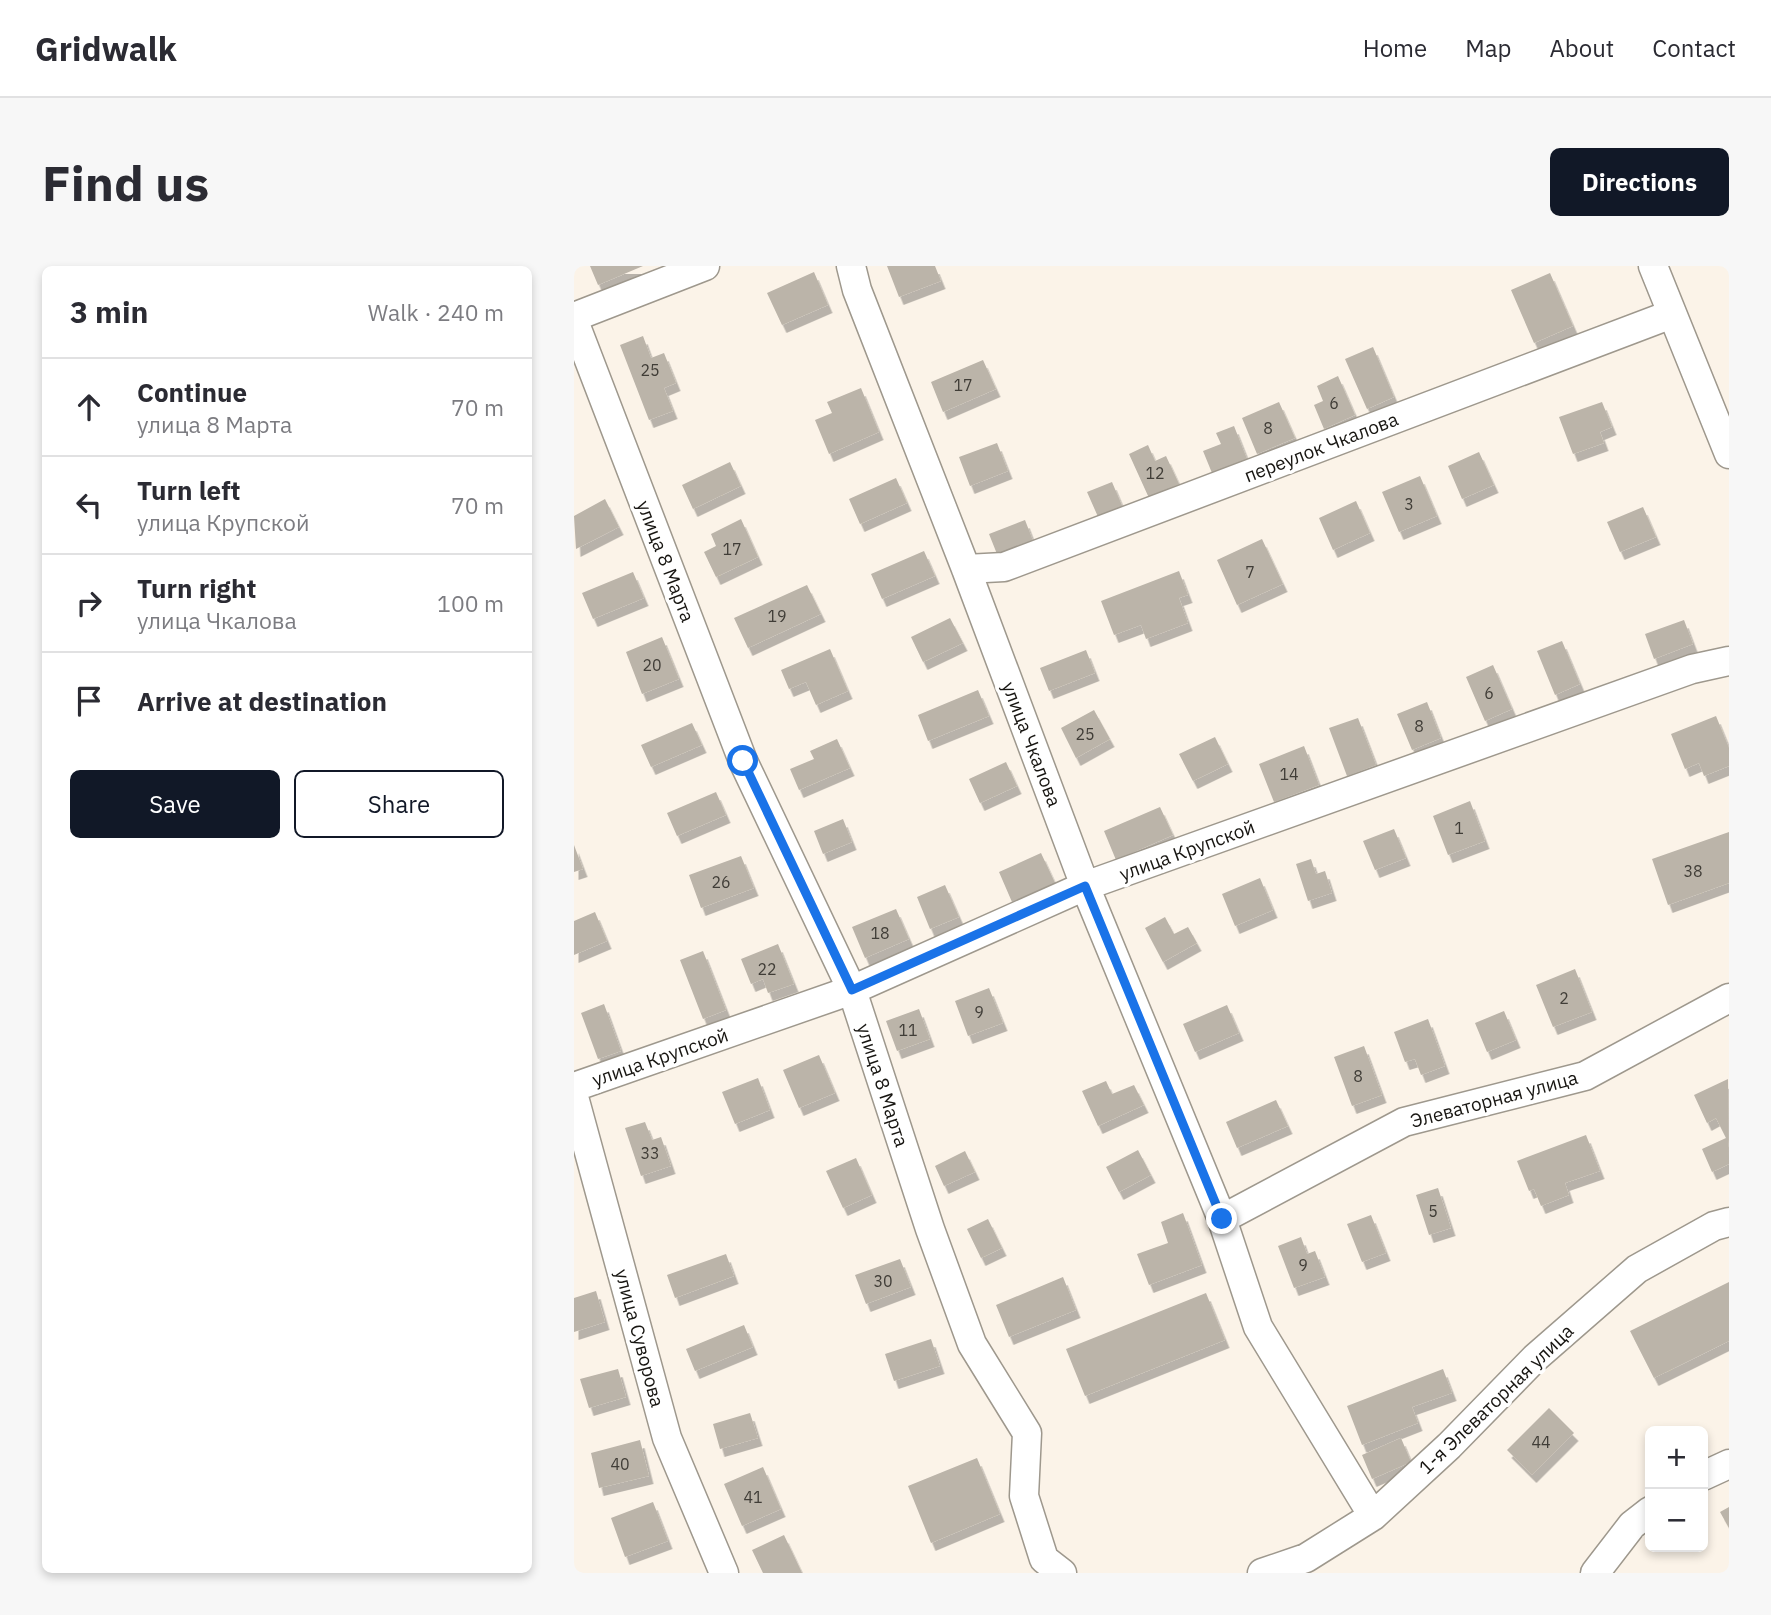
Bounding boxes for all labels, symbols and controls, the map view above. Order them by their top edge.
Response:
text: Gridwalk [35,27,177,70]
text: Home [1363,32,1427,64]
text: Map [1465,32,1511,64]
text: About [1549,32,1614,64]
text: Contact [1652,32,1736,64]
button: Directions [1550,148,1729,216]
text: Find us [42,151,209,214]
text: 3 min [70,292,148,331]
text: Walk · 240 m [368,297,504,327]
house number: 25 [640,360,660,380]
text: Continue [137,375,247,409]
house number: 17 [953,375,973,395]
icon: ahead [70,388,108,426]
text: 70 m [451,392,504,422]
house number: 6 [1329,393,1339,413]
street label: переулок Чкалова [1241,407,1401,487]
text: улица 8 Марта [137,409,292,439]
house number: 8 [1263,418,1273,438]
house number: 12 [1145,463,1165,483]
text: Turn left [137,473,240,507]
icon: left [70,486,108,524]
text: 70 m [451,490,504,520]
house number: 3 [1404,494,1414,514]
street label: улица 8 Марта [632,497,700,625]
text: улица Крупской [137,507,310,537]
house number: 17 [722,539,742,559]
house number: 7 [1245,562,1255,582]
text: Turn right [137,571,256,605]
icon: right [70,584,108,622]
text: 100 m [437,588,504,618]
text: улица Чкалова [137,605,297,635]
house number: 19 [767,606,787,626]
house number: 20 [642,655,662,675]
street label: улица Чкалова [997,678,1067,810]
icon: arrive [70,682,108,720]
house number: 6 [1484,683,1494,703]
text: Arrive at destination [137,684,387,718]
house number: 8 [1414,716,1424,736]
house number: 25 [1075,724,1095,744]
route start [727,745,758,776]
house number: 14 [1279,764,1299,784]
button: Save [70,770,280,838]
button: Share [294,770,504,838]
street label: улица Крупской [1116,814,1258,886]
house number: 1 [1454,818,1464,838]
house number: 38 [1683,861,1703,881]
house number: 26 [711,872,731,892]
house number: 18 [870,923,890,943]
house number: 22 [757,959,777,979]
house number: 2 [1559,988,1569,1008]
house number: 9 [974,1002,984,1022]
street label: улица 8 Марта [852,1020,914,1150]
house number: 11 [898,1020,918,1040]
street label: улица Крупской [589,1022,731,1092]
street label: Элеваторная улица [1408,1065,1580,1133]
house number: 8 [1353,1066,1363,1086]
house number: 33 [640,1143,660,1163]
house number: 5 [1428,1201,1438,1221]
route end [1206,1203,1237,1234]
house number: 9 [1298,1255,1308,1275]
street label: улица Суворова [610,1266,670,1410]
house number: 30 [873,1271,893,1291]
street label: 1-я Элеваторная улица [1414,1319,1578,1479]
map controls [1645,1426,1708,1552]
button: + [1645,1426,1708,1489]
house number: 44 [1531,1432,1551,1452]
house number: 40 [610,1454,630,1474]
house number: 41 [743,1487,763,1507]
button: − [1645,1489,1708,1552]

